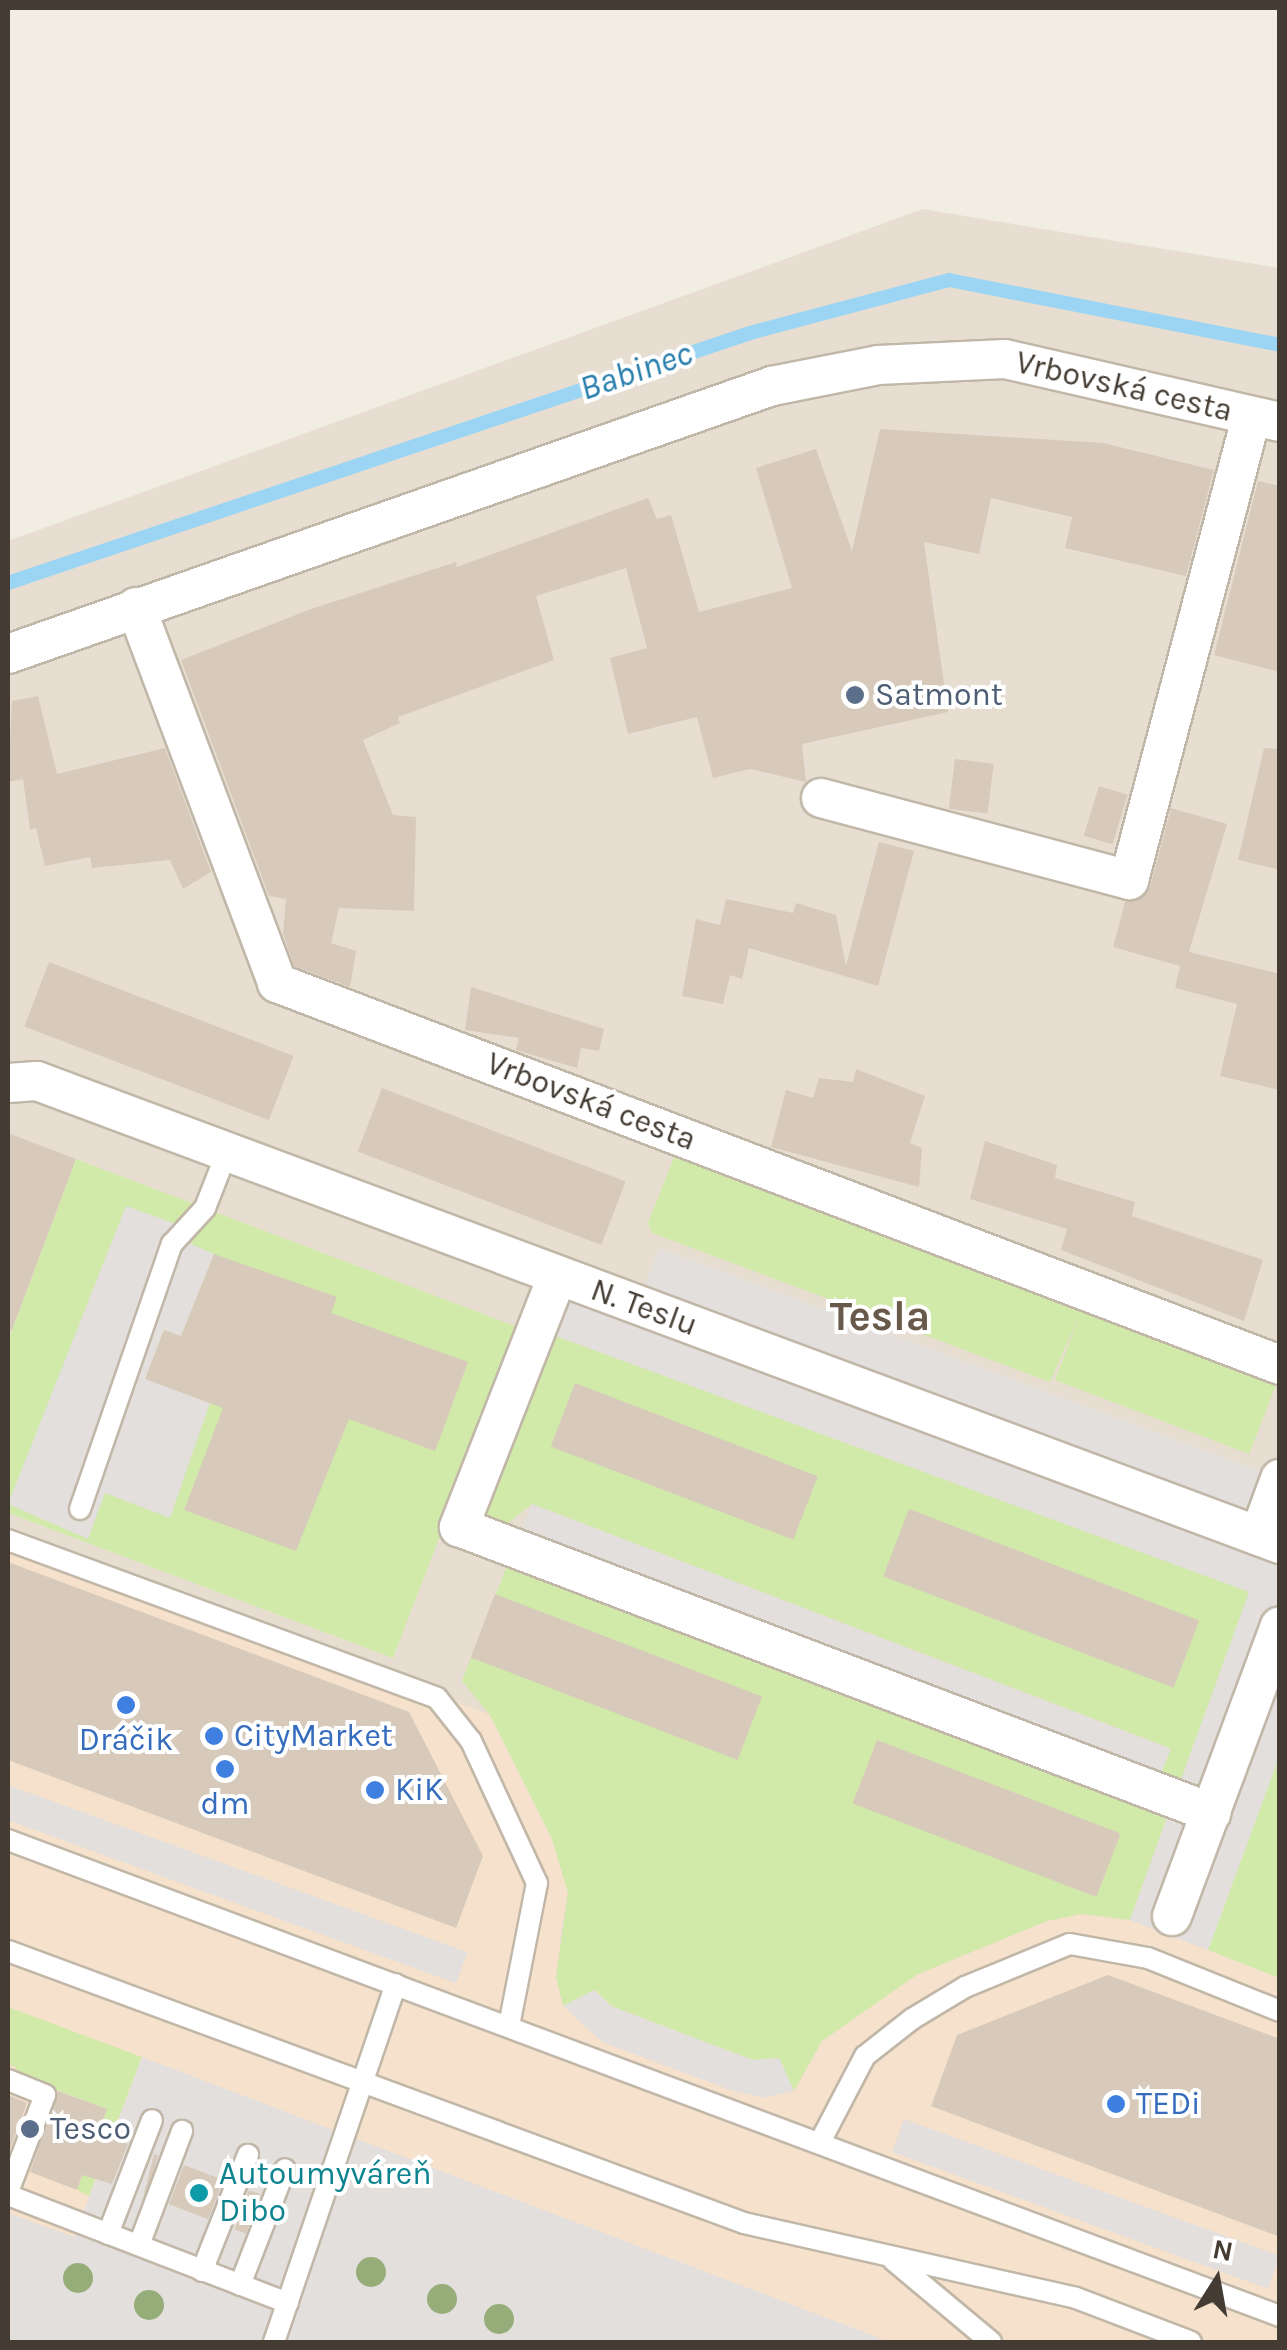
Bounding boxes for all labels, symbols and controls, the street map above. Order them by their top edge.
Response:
water label: Babinec [574,332,698,410]
street label: Vrbovská cesta [1012,343,1236,431]
place label: Satmont [875,676,1003,714]
marker: Satmont [844,684,866,706]
street label: Vrbovská cesta [481,1044,701,1160]
street label: N. Teslu [586,1271,702,1345]
district label: Tesla [830,1291,930,1341]
marker: Dráčik [115,1694,137,1716]
place label: CityMarket [234,1717,393,1755]
place label: Dráčik [79,1721,173,1759]
marker: CityMarket [203,1725,225,1747]
marker: dm [214,1758,236,1780]
place label: KiK [395,1771,443,1809]
marker: KiK [364,1779,386,1801]
place label: dm [201,1785,249,1823]
place label: TEDi [1136,2085,1201,2123]
marker: TEDi [1105,2093,1127,2115]
place label: Tesco [50,2110,131,2148]
marker: Tesco [19,2118,41,2140]
place label: Autoumyváreň Dibo [219,2156,431,2231]
marker: Autoumyváreň Dibo [188,2182,210,2204]
north arrow [1167,2230,1267,2330]
text: N [1210,2232,1236,2268]

